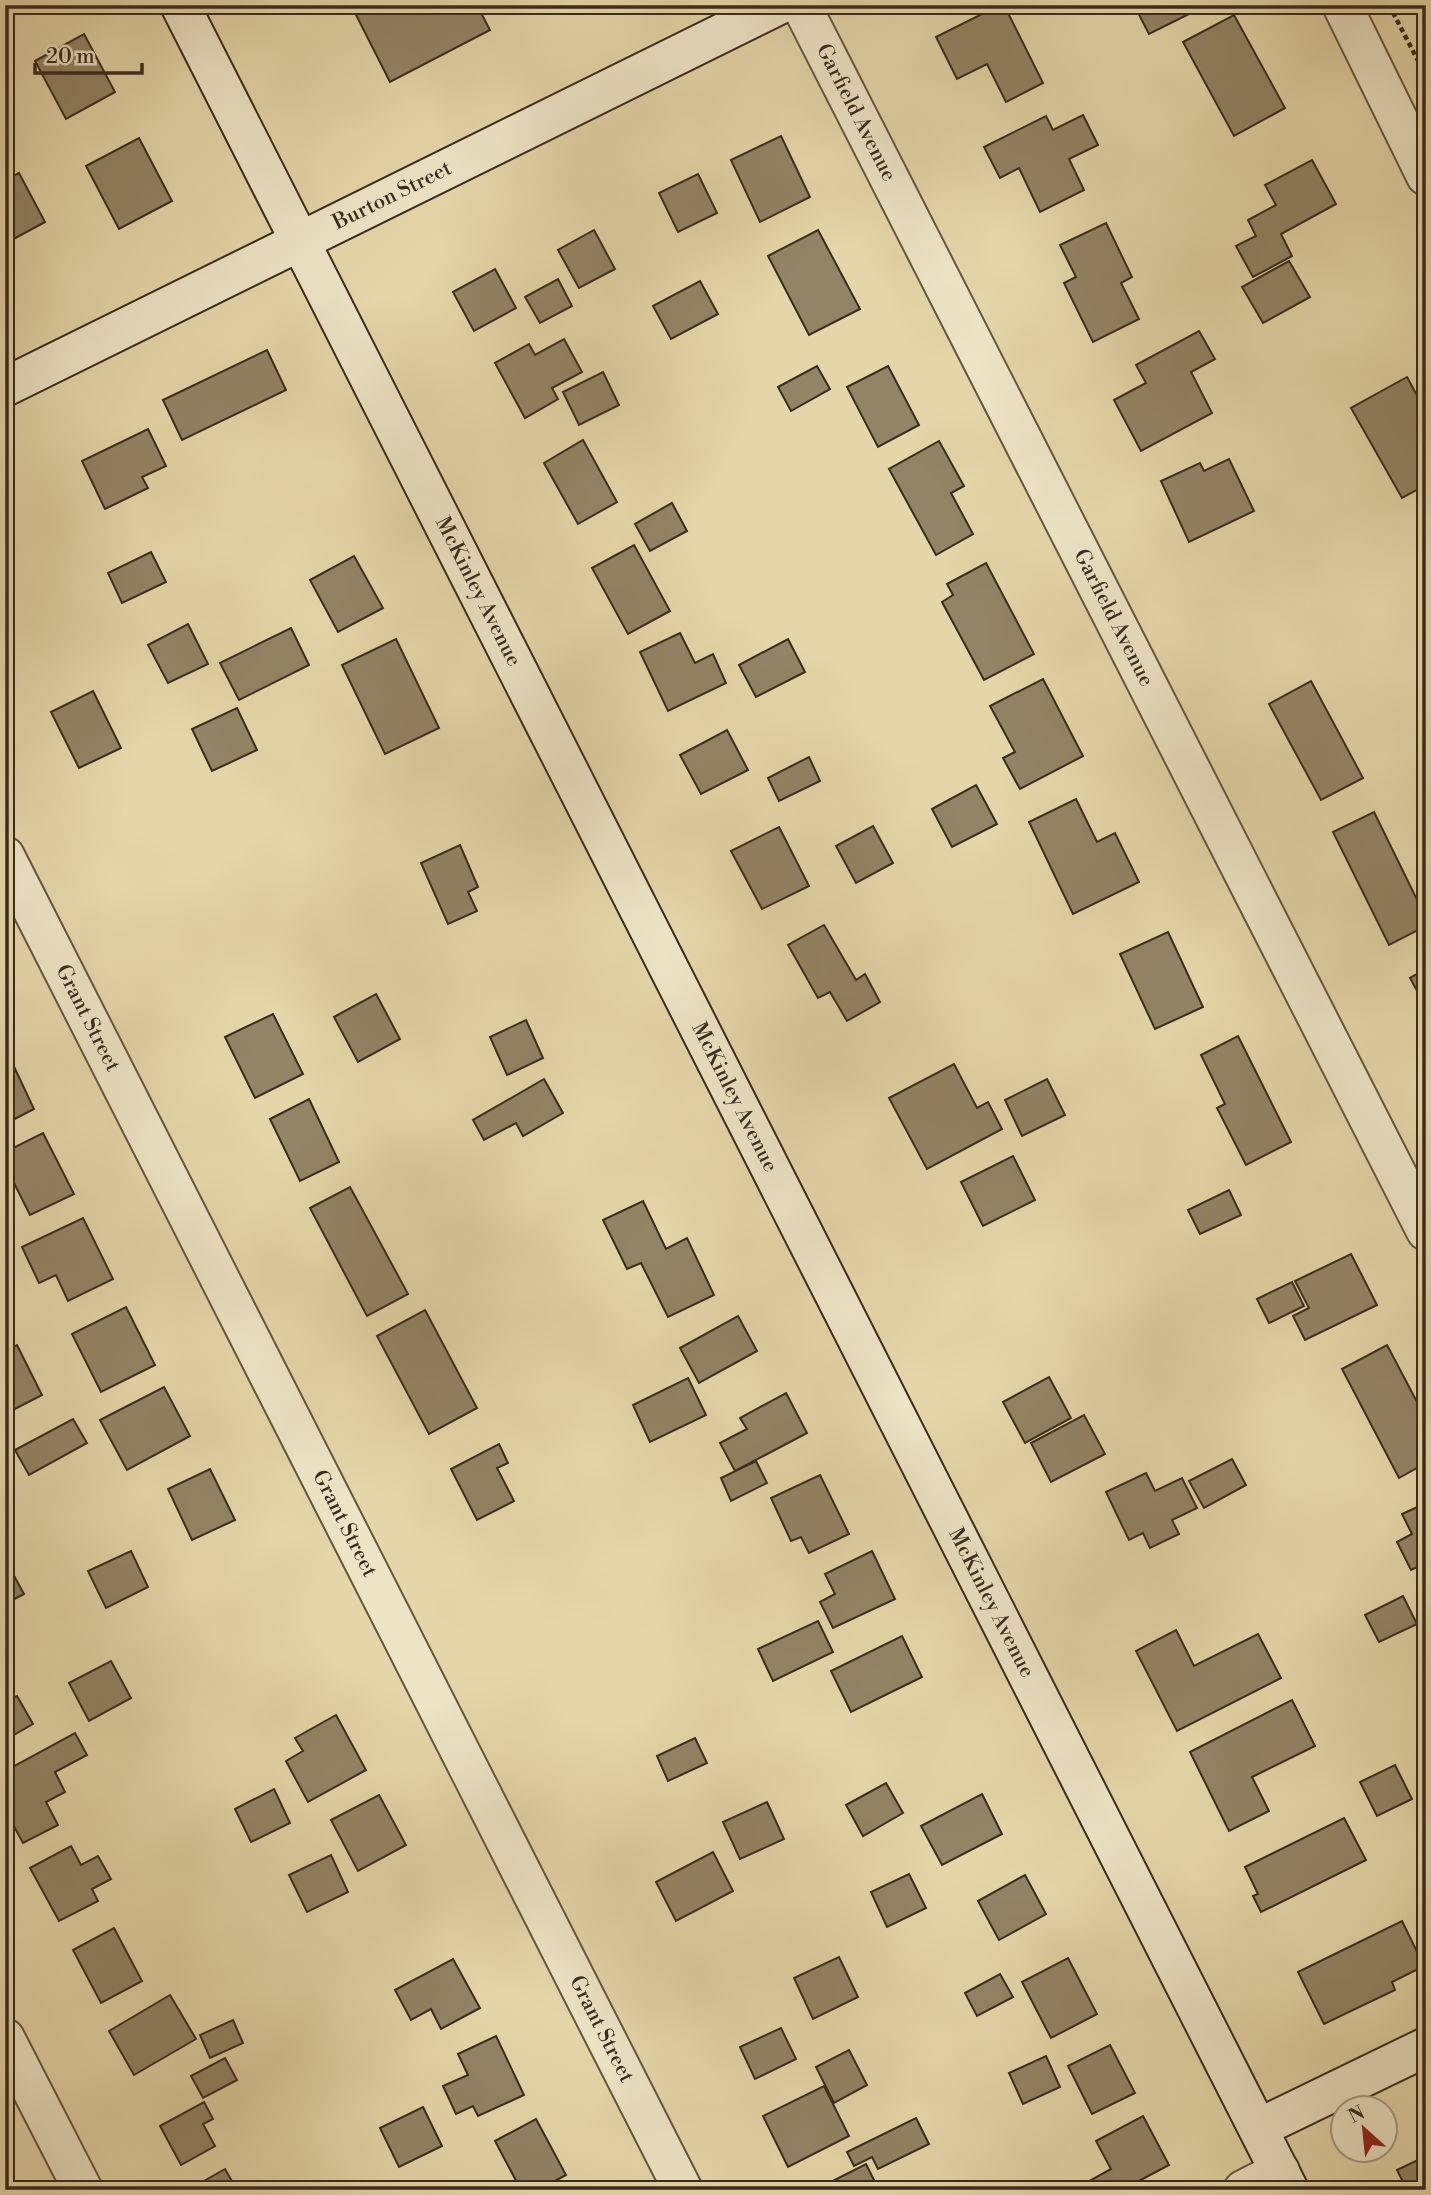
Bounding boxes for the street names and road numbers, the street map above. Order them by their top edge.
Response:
street label: Garfield Avenue [810,40,902,186]
street label: Burton Street [328,155,457,237]
street label: McKinley Avenue [429,513,527,671]
street label: Garfield Avenue [1068,545,1159,691]
street label: Grant Street [49,960,126,1077]
street label: McKinley Avenue [686,1018,783,1177]
street label: Grant Street [306,1466,383,1582]
street label: McKinley Avenue [942,1524,1040,1682]
street label: Grant Street [563,1971,639,2087]

